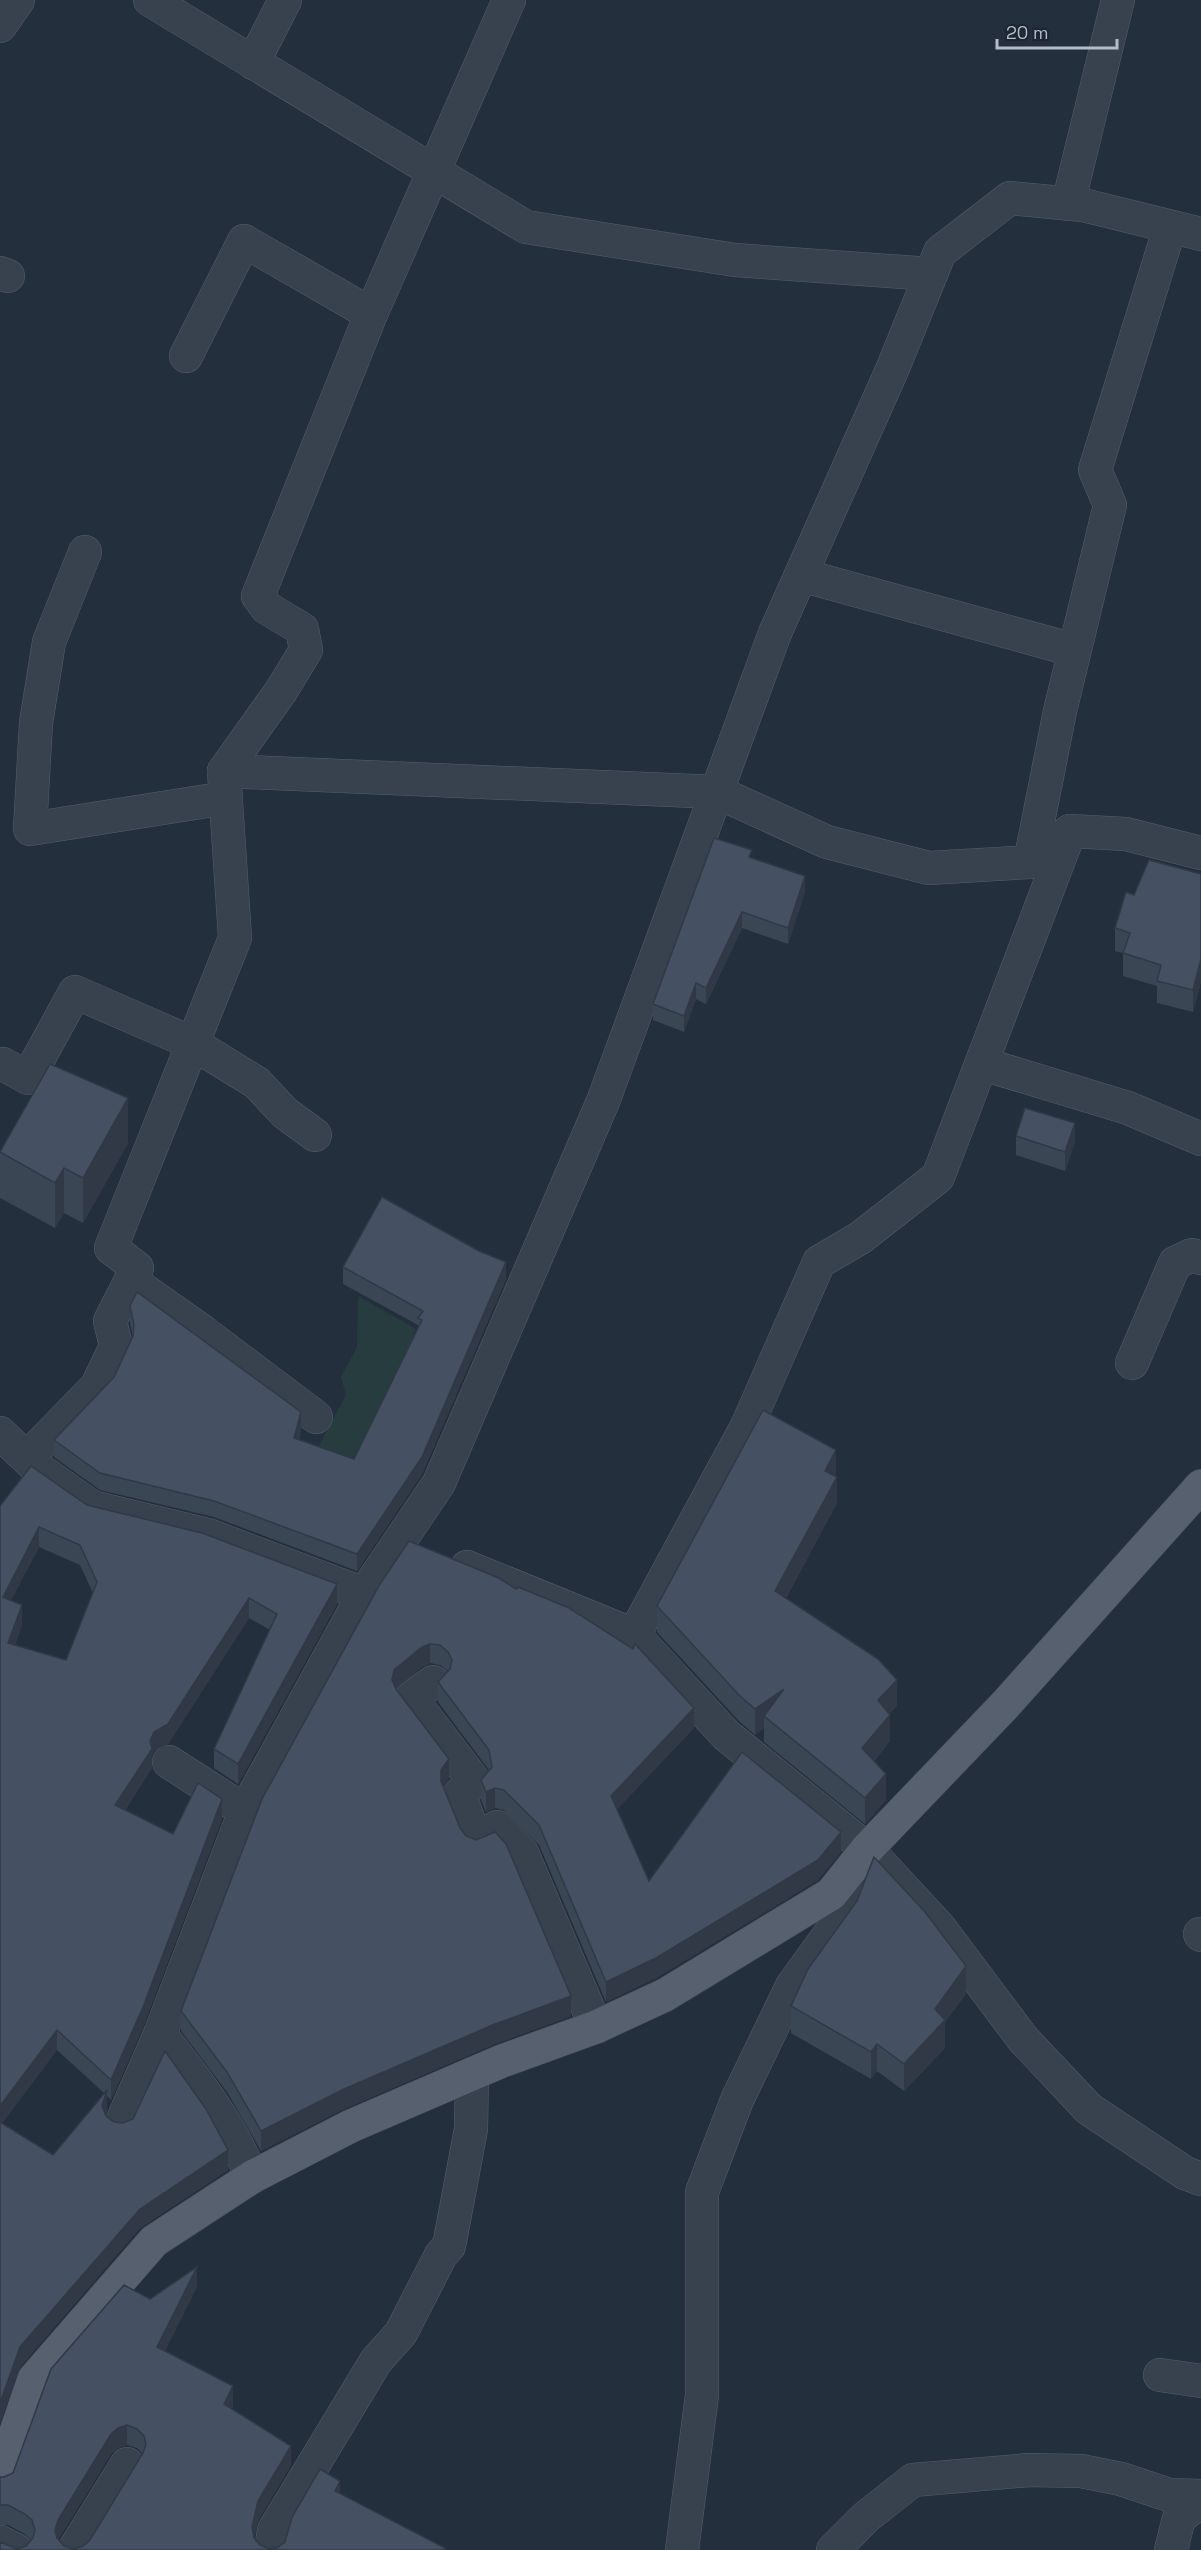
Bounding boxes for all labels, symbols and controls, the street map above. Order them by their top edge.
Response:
scale bar [997,12,1117,50]
text: 20 m [1006,21,1049,44]

